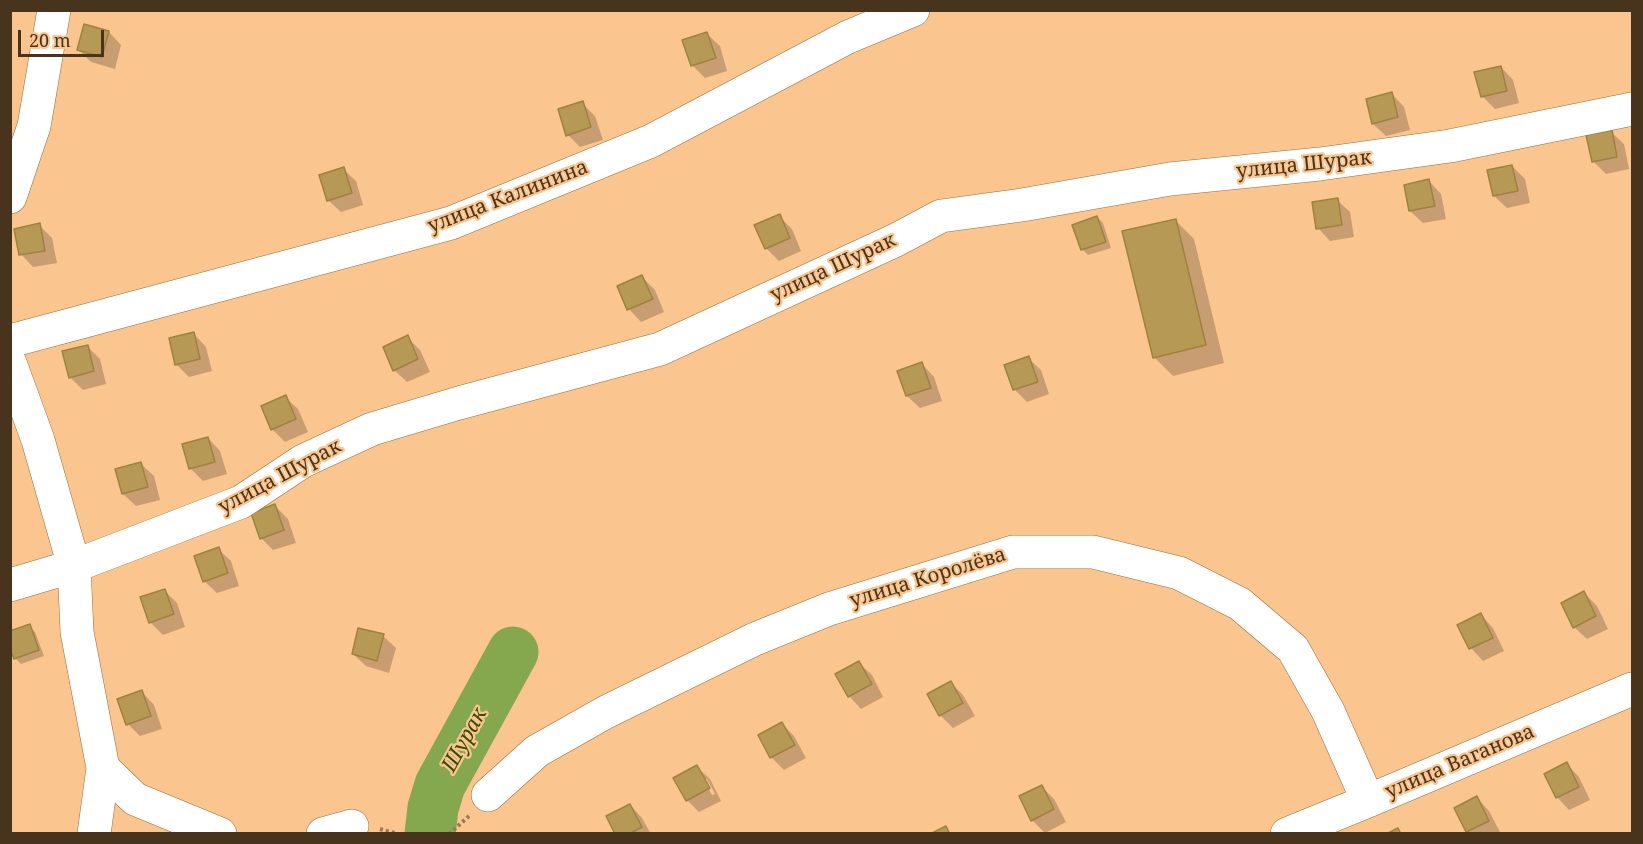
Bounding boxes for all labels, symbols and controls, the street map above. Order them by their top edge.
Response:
scale bar [21,18,106,56]
text: 20 m [29,28,71,52]
street label: улица Шурак [1235,146,1373,184]
street label: улица Калинина [424,155,592,239]
street label: улица Шурак [766,228,900,308]
street label: улица Шурак [214,435,346,519]
street label: улица Королёва [847,543,1009,613]
water label: Шурак [437,703,493,777]
street label: улица Ваганова [1382,720,1538,804]

